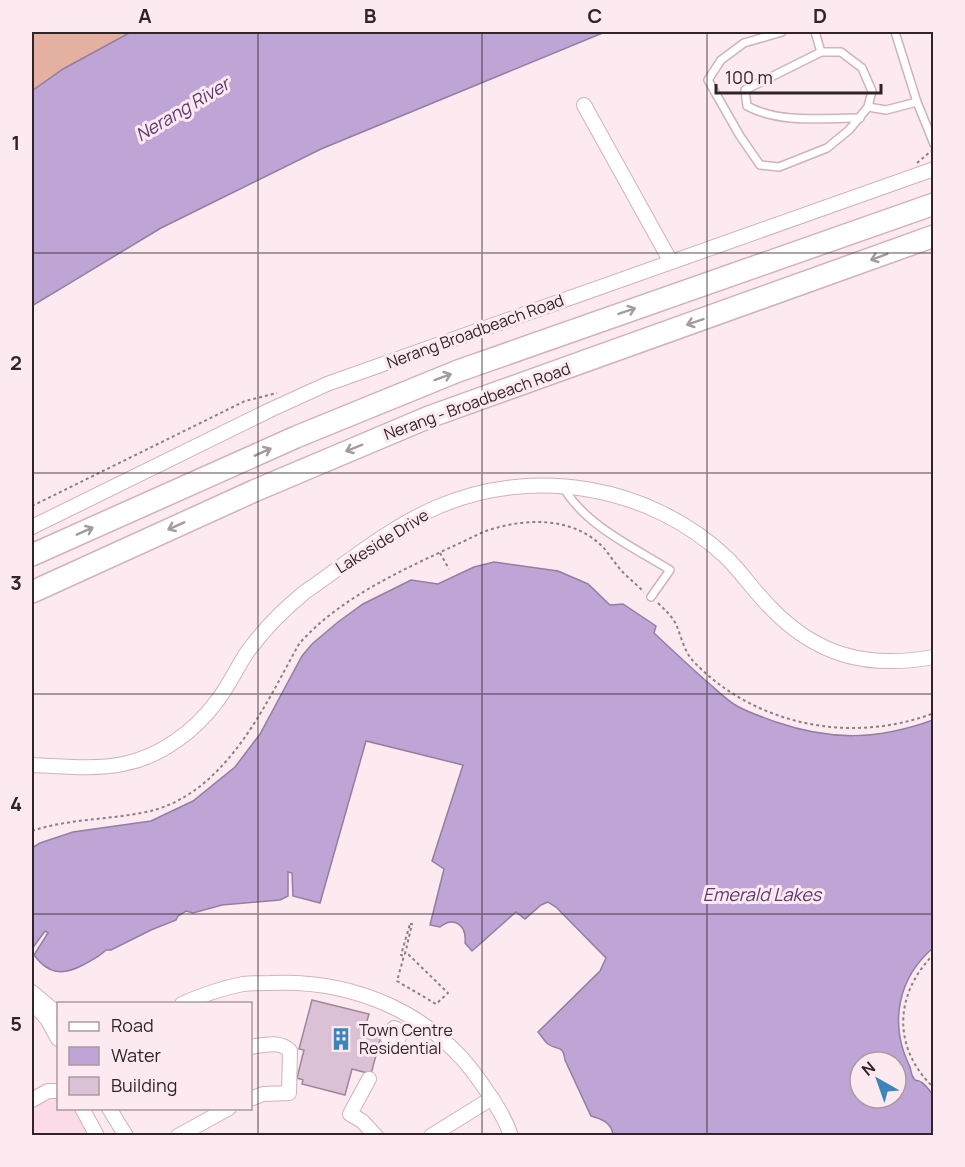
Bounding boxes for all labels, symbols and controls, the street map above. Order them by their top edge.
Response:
text: A [138,2,152,29]
text: B [364,2,377,29]
text: C [588,2,602,29]
text: D [813,2,827,29]
scale bar [716,57,881,95]
text: 100 m [725,65,773,89]
water label: Nerang River [131,70,235,146]
text: 1 [12,129,20,156]
one-way arrow [870,252,888,263]
street label: Nerang Broadbeach Road [383,289,567,373]
one-way arrow [617,305,636,316]
one-way arrow [686,318,705,329]
text: 2 [10,349,22,376]
street label: Nerang - Broadbeach Road [381,357,573,445]
one-way arrow [433,371,452,382]
one-way arrow [346,443,364,454]
one-way arrow [254,445,272,456]
street label: Lakeside Drive [331,504,433,578]
one-way arrow [167,522,185,533]
one-way arrow [75,525,93,536]
text: 3 [10,569,22,596]
text: 4 [10,790,22,817]
water label: Emerald Lakes [703,882,823,906]
legend [57,1002,252,1110]
text: 5 [10,1010,22,1037]
text: Road [111,1013,154,1037]
place label: Town Centre Residential [359,1019,453,1059]
building icon: Town Centre Residential [328,1026,354,1052]
text: Water [111,1043,161,1067]
north arrow [848,1050,908,1110]
text: N [857,1056,880,1081]
text: Building [111,1073,177,1097]

